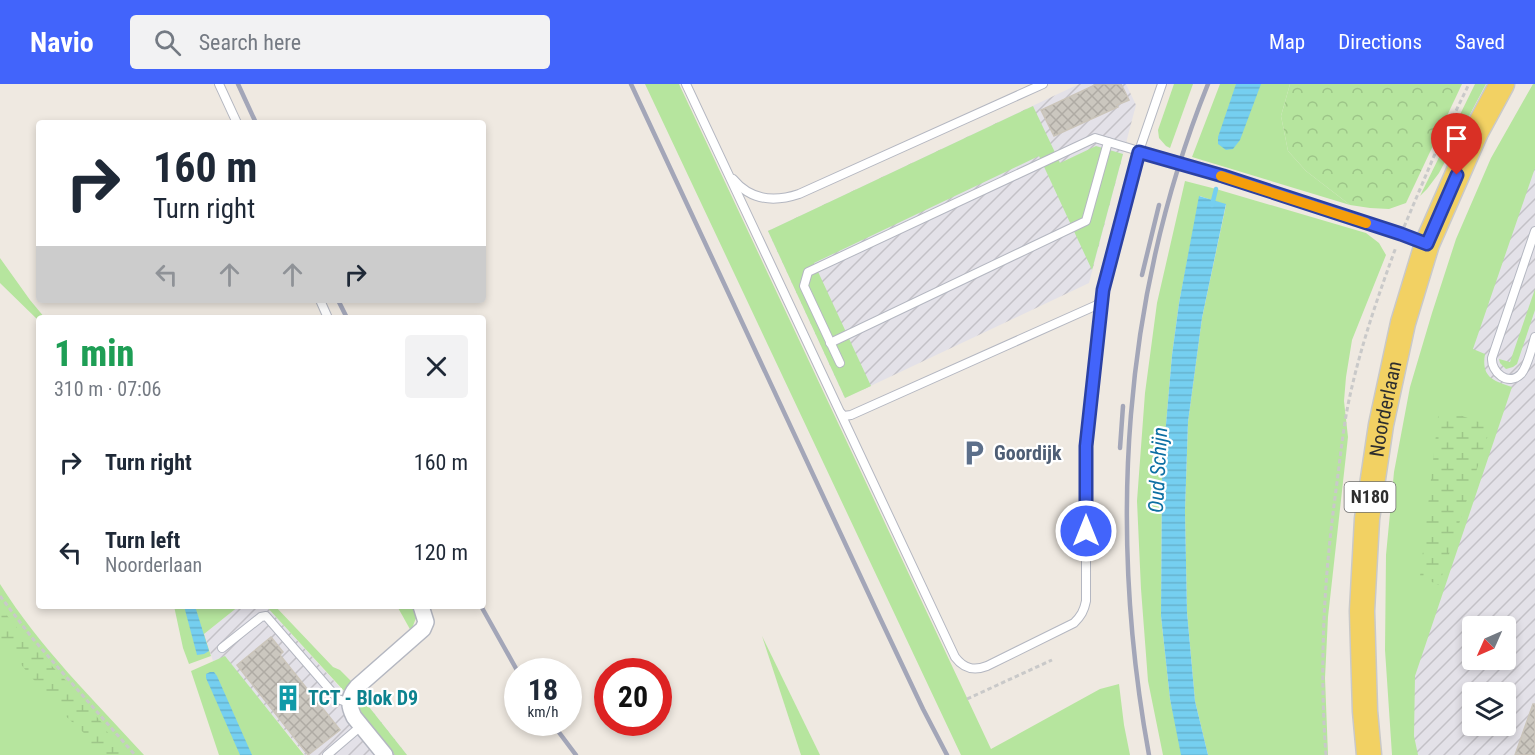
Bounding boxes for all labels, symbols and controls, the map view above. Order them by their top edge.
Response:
search box [130,15,550,69]
text: Navio [30,26,94,59]
icon: search [151,26,184,59]
text: Search here [199,30,301,55]
text: Map [1269,30,1305,54]
text: Directions [1338,30,1422,54]
text: Saved [1455,30,1505,54]
pin [1431,113,1482,175]
icon: arrive [1440,122,1473,155]
text: 160 m [153,143,258,192]
icon: right [54,144,132,222]
text: Turn right [153,193,255,225]
icon: left [150,258,183,291]
icon: ahead [213,258,246,291]
icon: ahead [276,258,309,291]
icon: right [339,258,372,291]
text: 1 min [54,333,134,375]
button: close [405,335,468,398]
street label: Noorderlaan [1364,359,1406,458]
text: 310 m · 07:06 [54,377,161,401]
water label: Oud Schijn [1144,426,1172,514]
parking icon: Goordijk [959,438,989,468]
place label: Goordijk [994,441,1062,465]
icon: right [54,446,87,479]
text: Turn right [105,450,192,475]
text: 160 m [414,450,468,475]
road number: N180 [1344,482,1396,512]
position arrow [1054,499,1118,563]
text: Turn left [105,528,180,553]
icon: left [54,536,87,569]
text: 120 m [414,540,468,565]
text: Noorderlaan [105,553,202,577]
north arrow [1462,616,1516,670]
map controls [1462,616,1516,736]
speed limit sign: 20 [594,658,672,736]
text: 18 [528,672,558,707]
button: layers [1462,682,1516,736]
building icon: TCT - Blok D9 [273,683,303,713]
place label: TCT - Blok D9 [308,686,418,710]
text: km/h [528,703,558,721]

